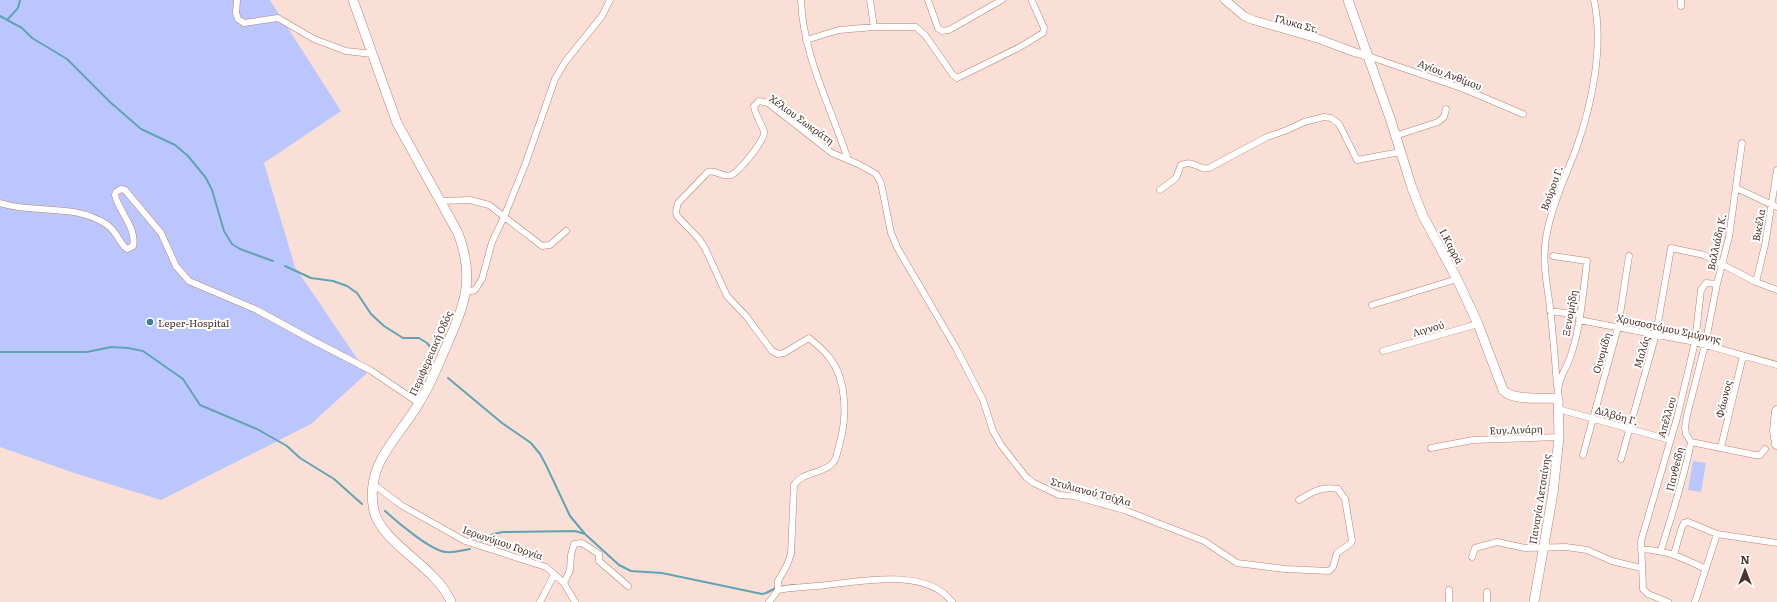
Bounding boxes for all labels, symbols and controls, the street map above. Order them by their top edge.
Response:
street label: Γλυκα Στ. [1273,10,1321,36]
street label: Αγίου Ανθίμου [1416,55,1484,93]
street label: Χέλιου Σωκράτη [766,90,838,148]
street label: Βούρου Γ. [1536,164,1566,212]
street label: Βικέλα [1748,208,1768,242]
street label: Βαλλιάδη Κ. [1703,212,1729,272]
street label: Ι.Καρρά [1436,226,1468,266]
street label: Ξενομήδη [1558,289,1580,337]
street label: Περιφερειακή Οδός [404,308,456,398]
street label: Χρυσοστόμου Σμύρνης [1615,310,1723,346]
place label: Leper-Hospital [158,315,230,330]
street label: Λιγνού [1410,316,1446,340]
marker: Leper-Hospital [145,317,155,327]
street label: Οινομίδη [1588,331,1614,375]
street label: Μαλάς [1629,334,1653,370]
street label: Φάωνος [1711,379,1735,419]
street label: Απέλλου [1653,395,1679,439]
street label: Διλβόη Γ. [1594,402,1640,428]
street label: Ευγ.Λινάρη [1489,421,1543,437]
street label: Πανθείδη [1661,445,1687,493]
street label: Παναγία Λετσαίνης [1524,453,1554,545]
street label: Στυλιανού Τσίχλα [1049,473,1133,509]
street label: Ιερωνύμου Γοργία [461,521,545,563]
north arrow [1725,550,1765,590]
text: N [1740,551,1750,567]

